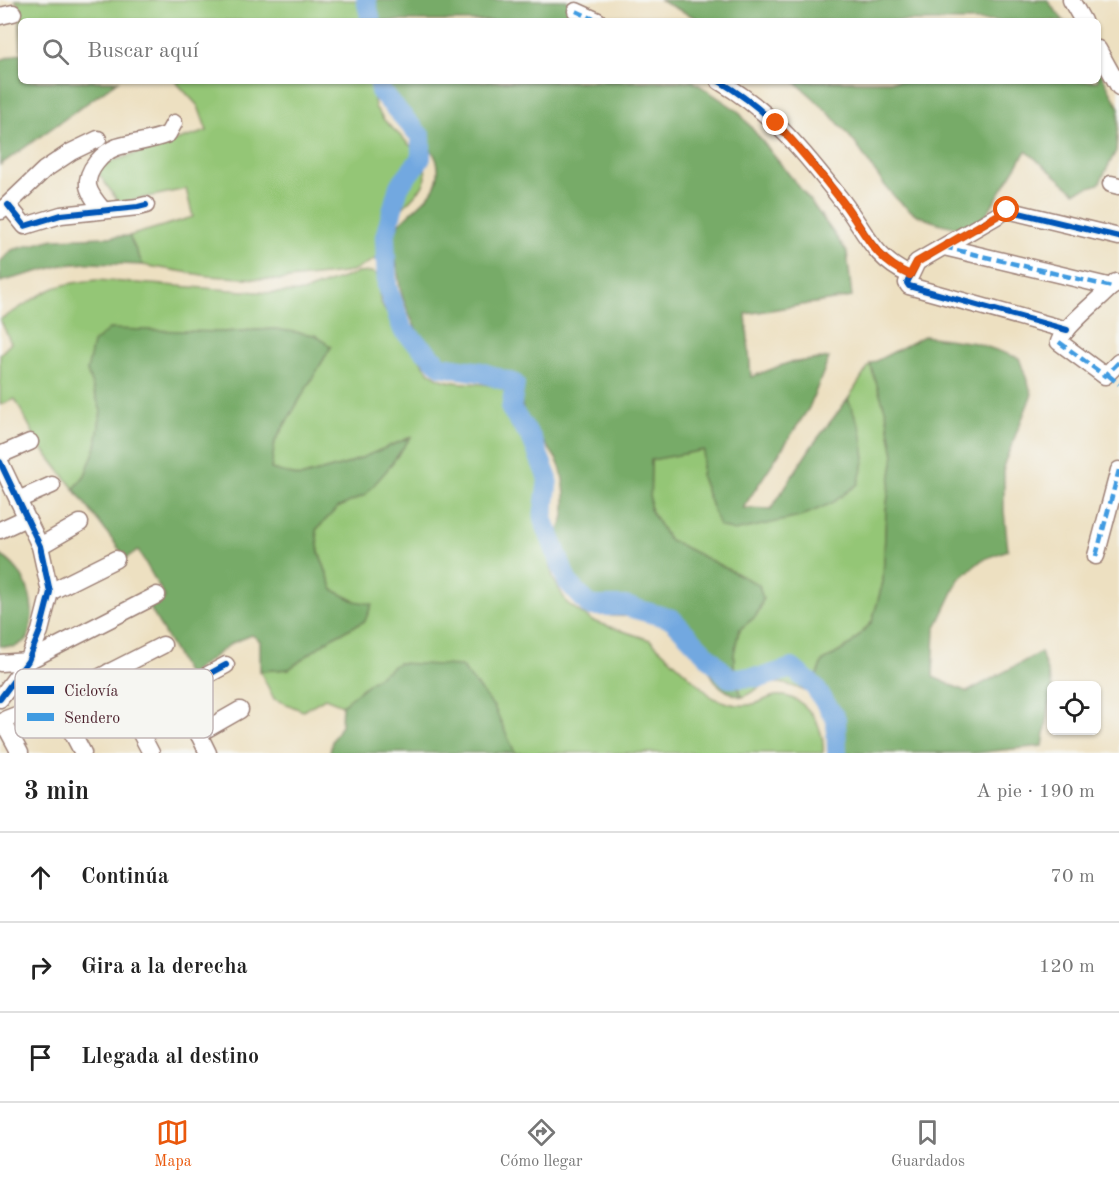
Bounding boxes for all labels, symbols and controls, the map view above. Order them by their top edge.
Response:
search box [18,18,1101,84]
icon: search [39,35,72,68]
text: Buscar aquí [87,40,199,62]
route end [762,109,788,135]
route start [993,196,1019,222]
legend [15,669,213,738]
map controls [1047,681,1101,735]
button: locate [1047,681,1101,735]
text: Ciclovía [64,684,118,700]
text: Sendero [64,711,120,727]
text: 3 min [24,779,89,805]
text: A pie · 190 m [976,782,1095,802]
icon: ahead [24,861,57,894]
text: Continúa [81,866,169,888]
text: 70 m [1050,867,1095,887]
icon: right [24,951,57,984]
text: Gira a la derecha [81,956,248,978]
text: 120 m [1039,957,1095,977]
icon: arrive [24,1041,57,1074]
text: Llegada al destino [81,1046,259,1068]
tab: Mapa [154,1116,192,1172]
tab: Cómo llegar [500,1116,583,1172]
tab: Guardados [891,1116,965,1172]

